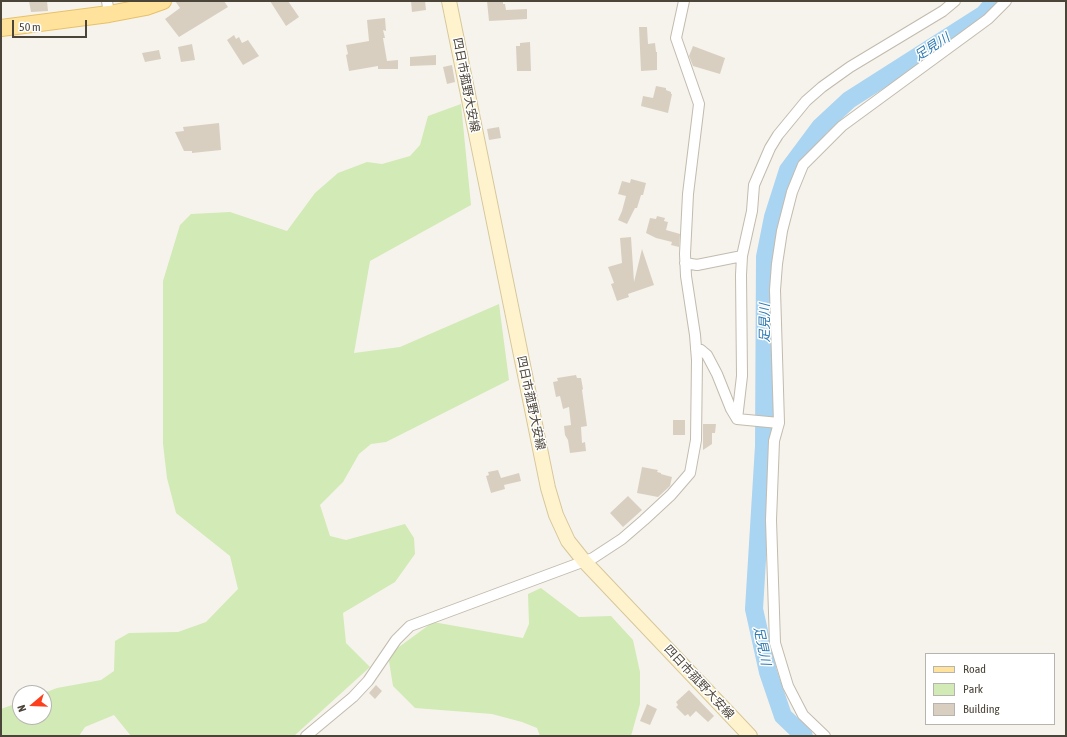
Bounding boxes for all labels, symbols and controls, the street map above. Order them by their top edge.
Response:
scale bar [14,12,89,38]
text: 50 m [19,20,41,34]
water label: 足見川 [911,30,953,64]
street label: 四日市菰野大安線 [450,37,482,133]
water label: 足見川 [757,304,773,342]
street label: 四日市菰野大安線 [514,355,548,451]
water label: 足見川 [750,625,774,667]
street label: 四日市菰野大安線 [661,642,737,722]
legend [925,653,1055,725]
text: Road [963,662,986,676]
text: Park [963,682,983,696]
north arrow [12,685,52,725]
text: Building [963,702,1000,716]
text: N [15,704,28,714]

